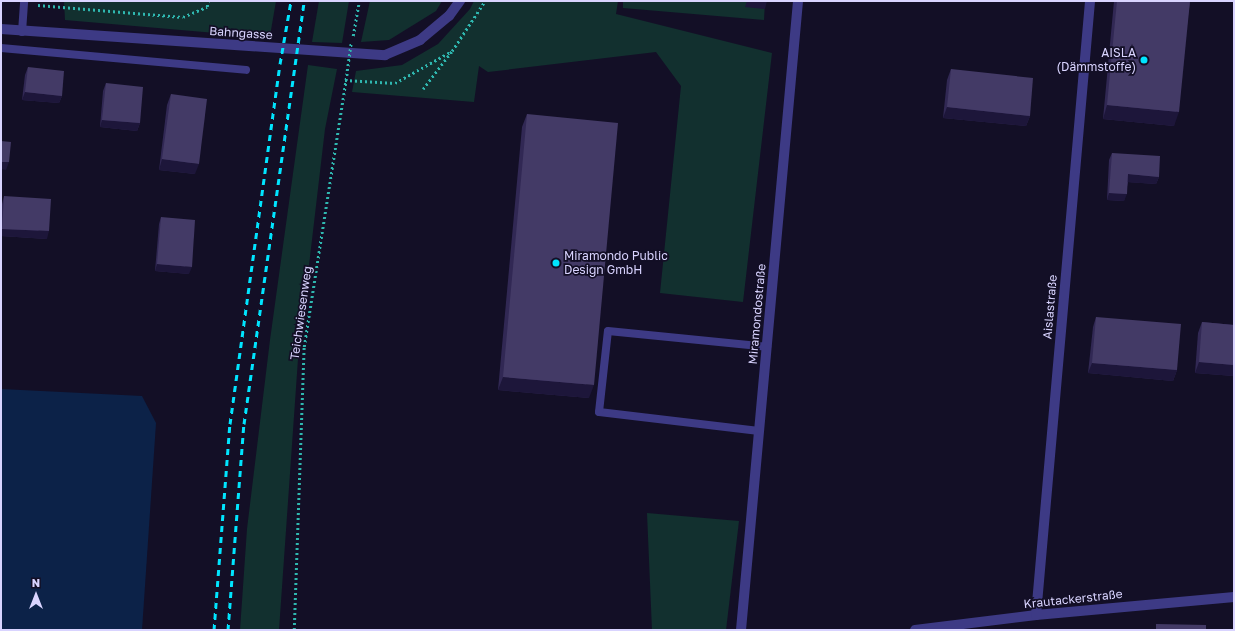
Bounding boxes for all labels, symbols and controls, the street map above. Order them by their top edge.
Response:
street label: Bahngasse [209,24,273,42]
place label: AISLA (Dämmstoffe) [1057,46,1136,74]
marker: AISLA (Dämmstoffe) [1139,55,1149,65]
place label: Miramondo Public Design GmbH [564,249,668,277]
marker: Miramondo Public Design GmbH [551,258,561,268]
street label: Miramondostraße [745,263,769,365]
street label: Teichwiesenweg [287,265,315,361]
street label: Aislastraße [1040,274,1060,340]
north arrow [16,575,56,615]
text: N [32,576,40,589]
street label: Krautackerstraße [1023,587,1123,611]

